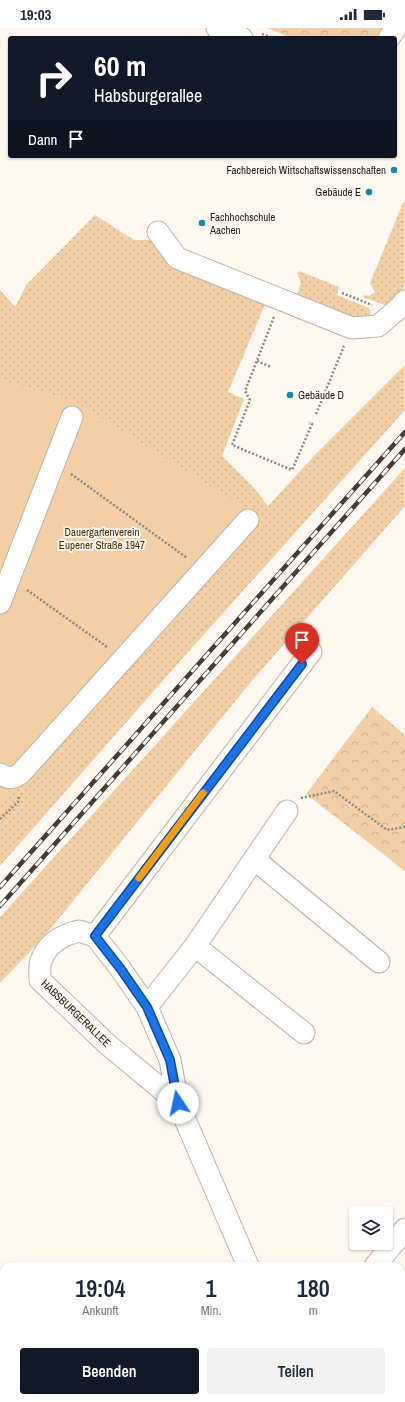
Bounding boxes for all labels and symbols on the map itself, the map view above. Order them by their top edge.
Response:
place label: Fachbereich Wirtschaftswissenschaften [227,163,386,177]
marker: Fachbereich Wirtschaftswissenschaften [389,165,399,175]
place label: Gebäude E [315,185,361,199]
marker: Gebäude E [364,187,374,197]
place label: Fachhochschule Aachen [209,210,275,237]
marker: Fachhochschule Aachen [197,218,207,228]
place label: Gebäude D [298,388,344,402]
marker: Gebäude D [285,390,295,400]
park label: Dauergartenverein Eupener Straße 1947 [59,525,145,552]
pin [285,623,319,664]
street label: HABSBURGERALLEE [38,976,114,1050]
position arrow [157,1082,199,1124]

